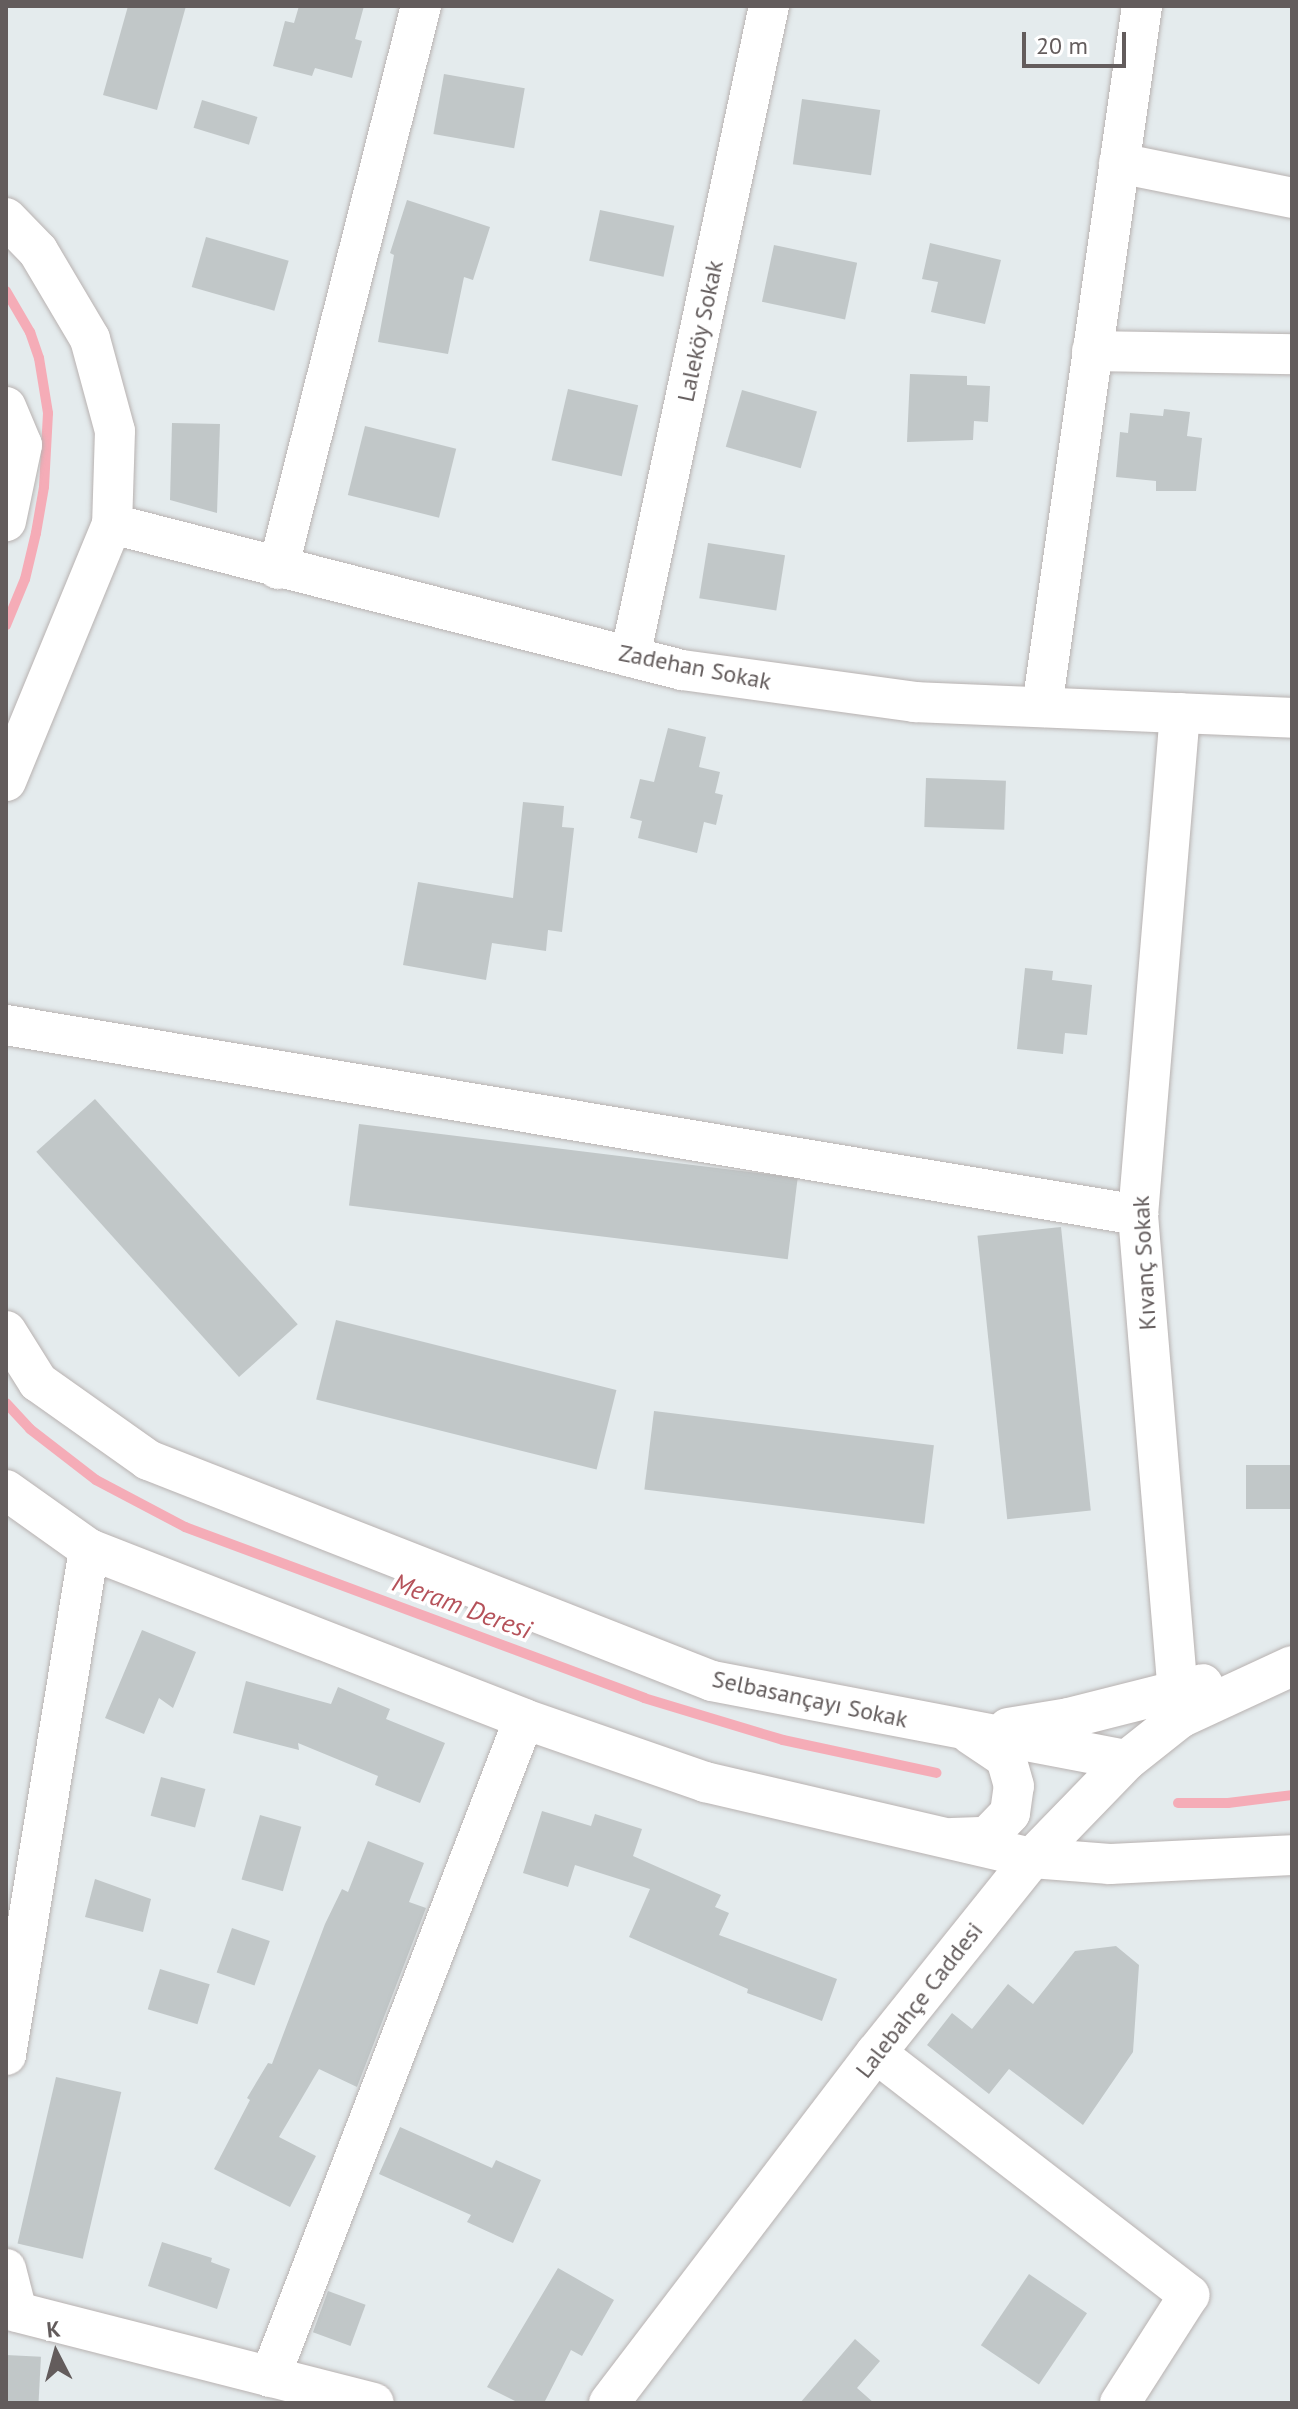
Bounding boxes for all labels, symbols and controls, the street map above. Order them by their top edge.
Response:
scale bar [1026,16,1130,66]
text: 20 m [1036,30,1088,61]
street label: Laleköy Sokak [671,257,729,405]
street label: Zadehan Sokak [616,638,774,696]
street label: Kıvanç Sokak [1126,1195,1162,1331]
water label: Meram Deresi [388,1566,536,1646]
street label: Selbasançayı Sokak [710,1664,910,1734]
street label: Lalebahçe Caddesi [849,1916,989,2084]
north arrow [16,2313,96,2393]
text: K [45,2314,62,2344]

